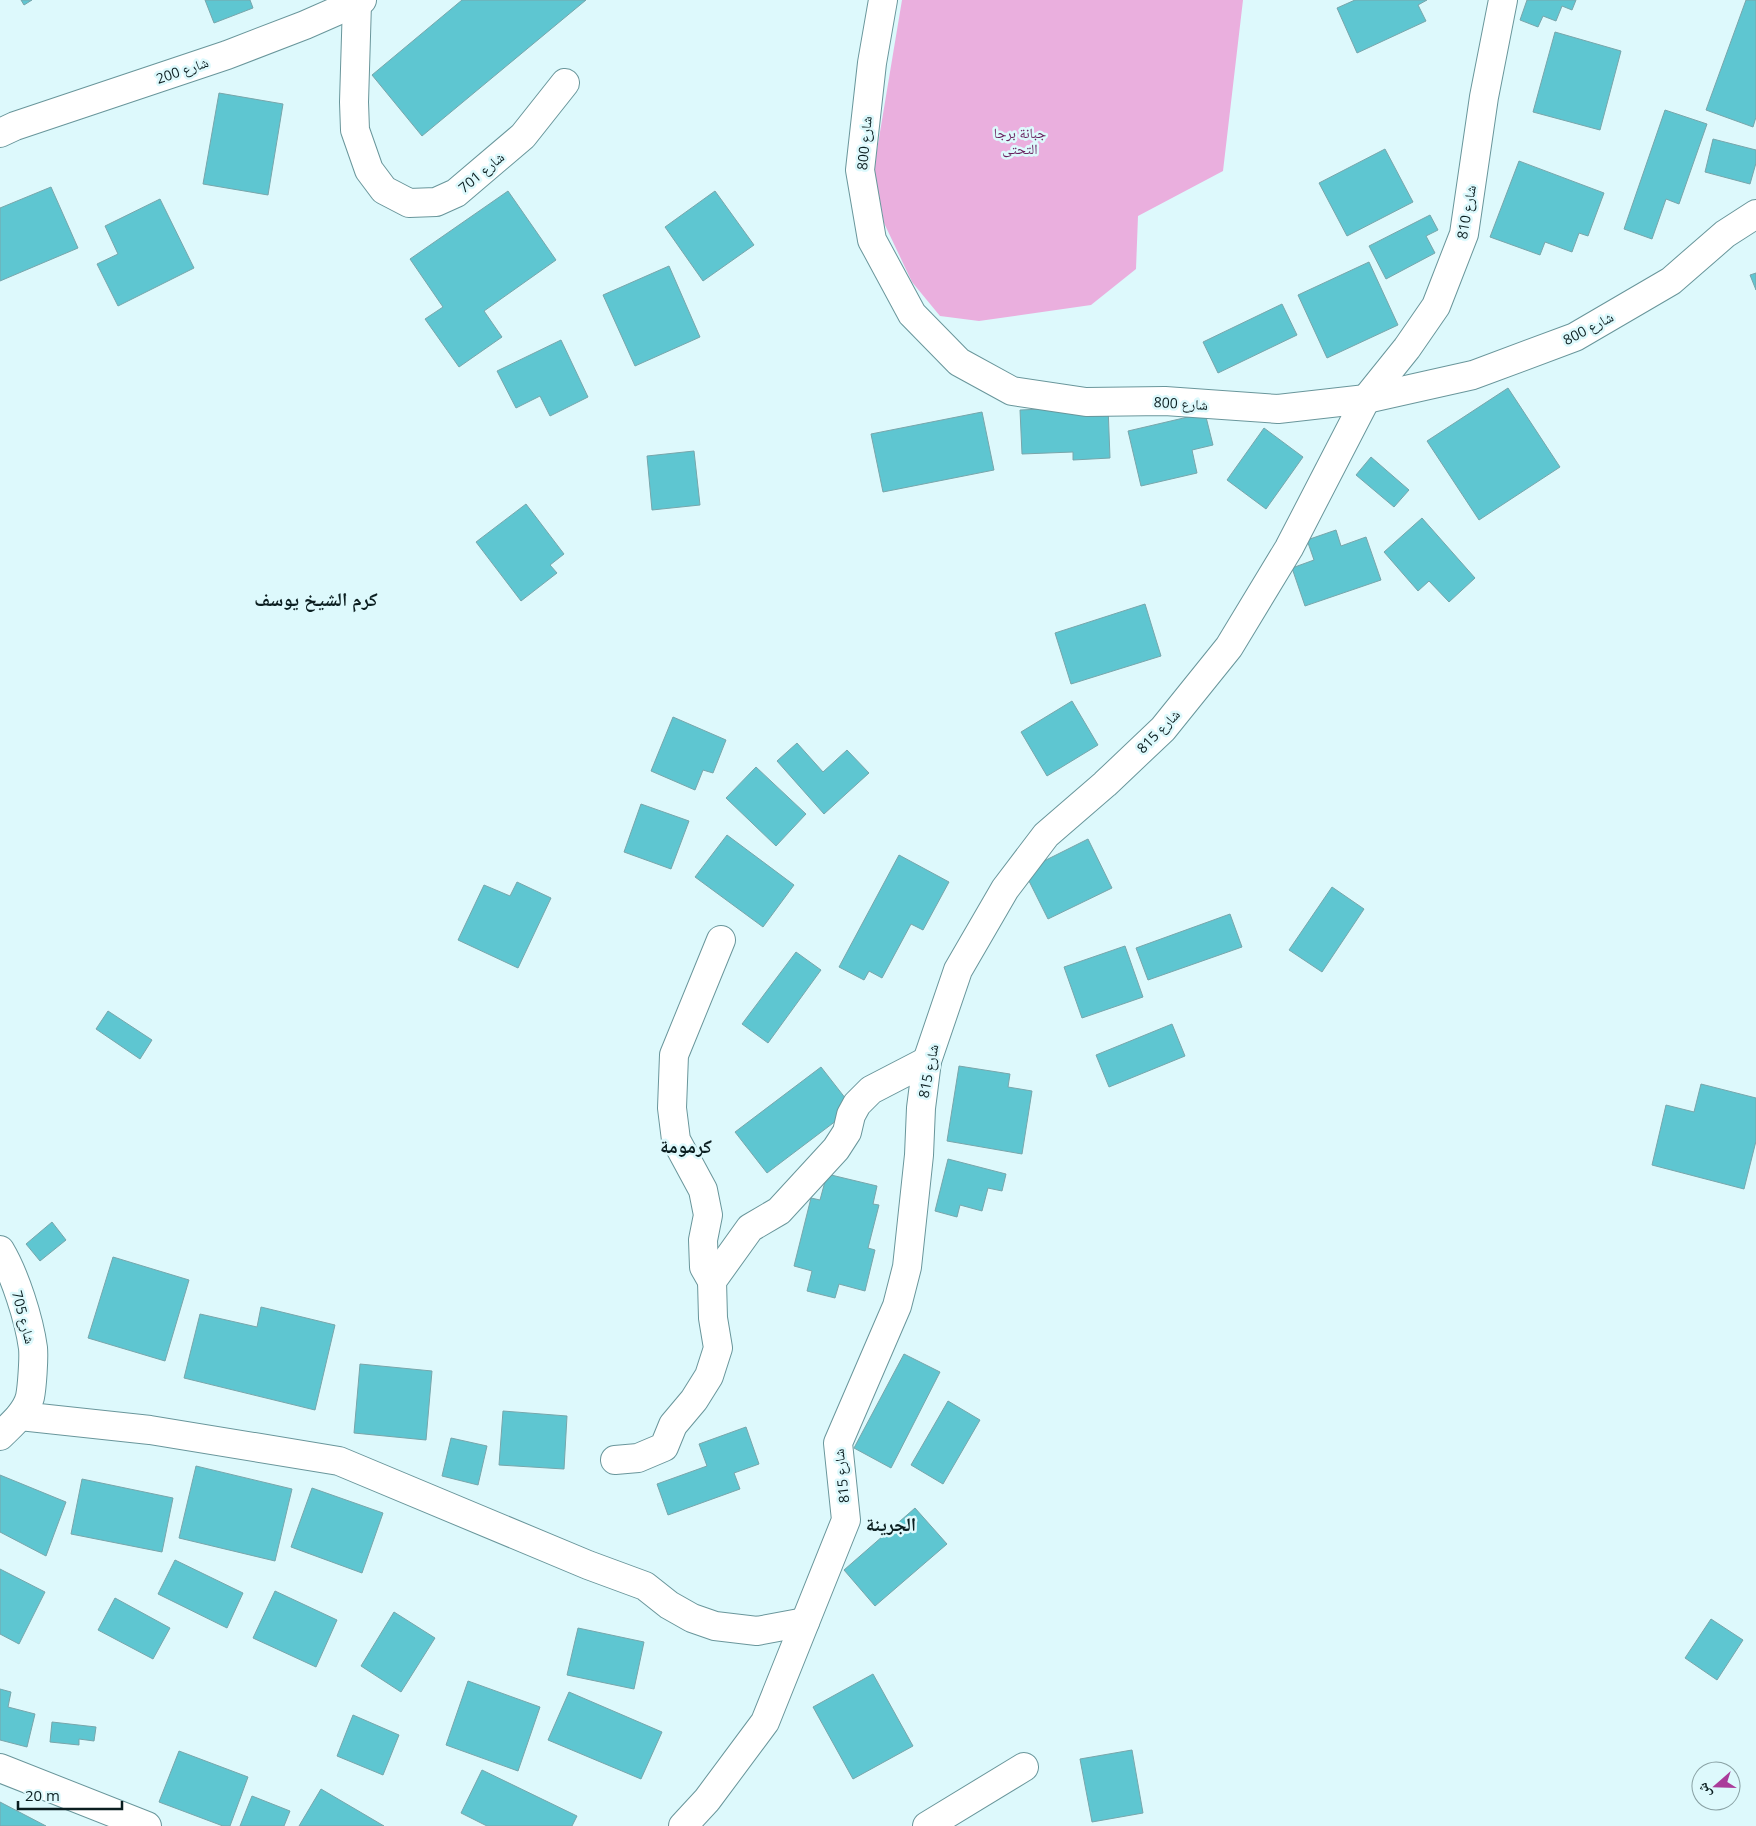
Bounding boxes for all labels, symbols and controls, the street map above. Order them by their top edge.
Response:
street label: شارع 200 [153,52,211,89]
street label: شارع 800 [852,115,877,171]
park label: جبانة برجا التحتى [994,123,1046,158]
street label: شارع 701 [454,147,509,197]
street label: شارع 810 [1452,184,1481,241]
street label: شارع 800 [1560,307,1617,350]
street label: شارع 800 [1153,392,1209,415]
district label: كرم الشيخ يوسف [254,586,378,613]
street label: شارع 815 [1132,705,1184,758]
street label: شارع 815 [913,1043,943,1100]
district label: كرمومة [660,1133,713,1159]
street label: شارع 705 [7,1288,40,1346]
street label: شارع 815 [829,1448,854,1504]
district label: الجرينة [866,1511,916,1537]
north arrow [1691,1761,1741,1811]
scale bar [18,1778,121,1810]
text: ش [1692,1780,1715,1801]
text: 20 m [25,1785,60,1805]

